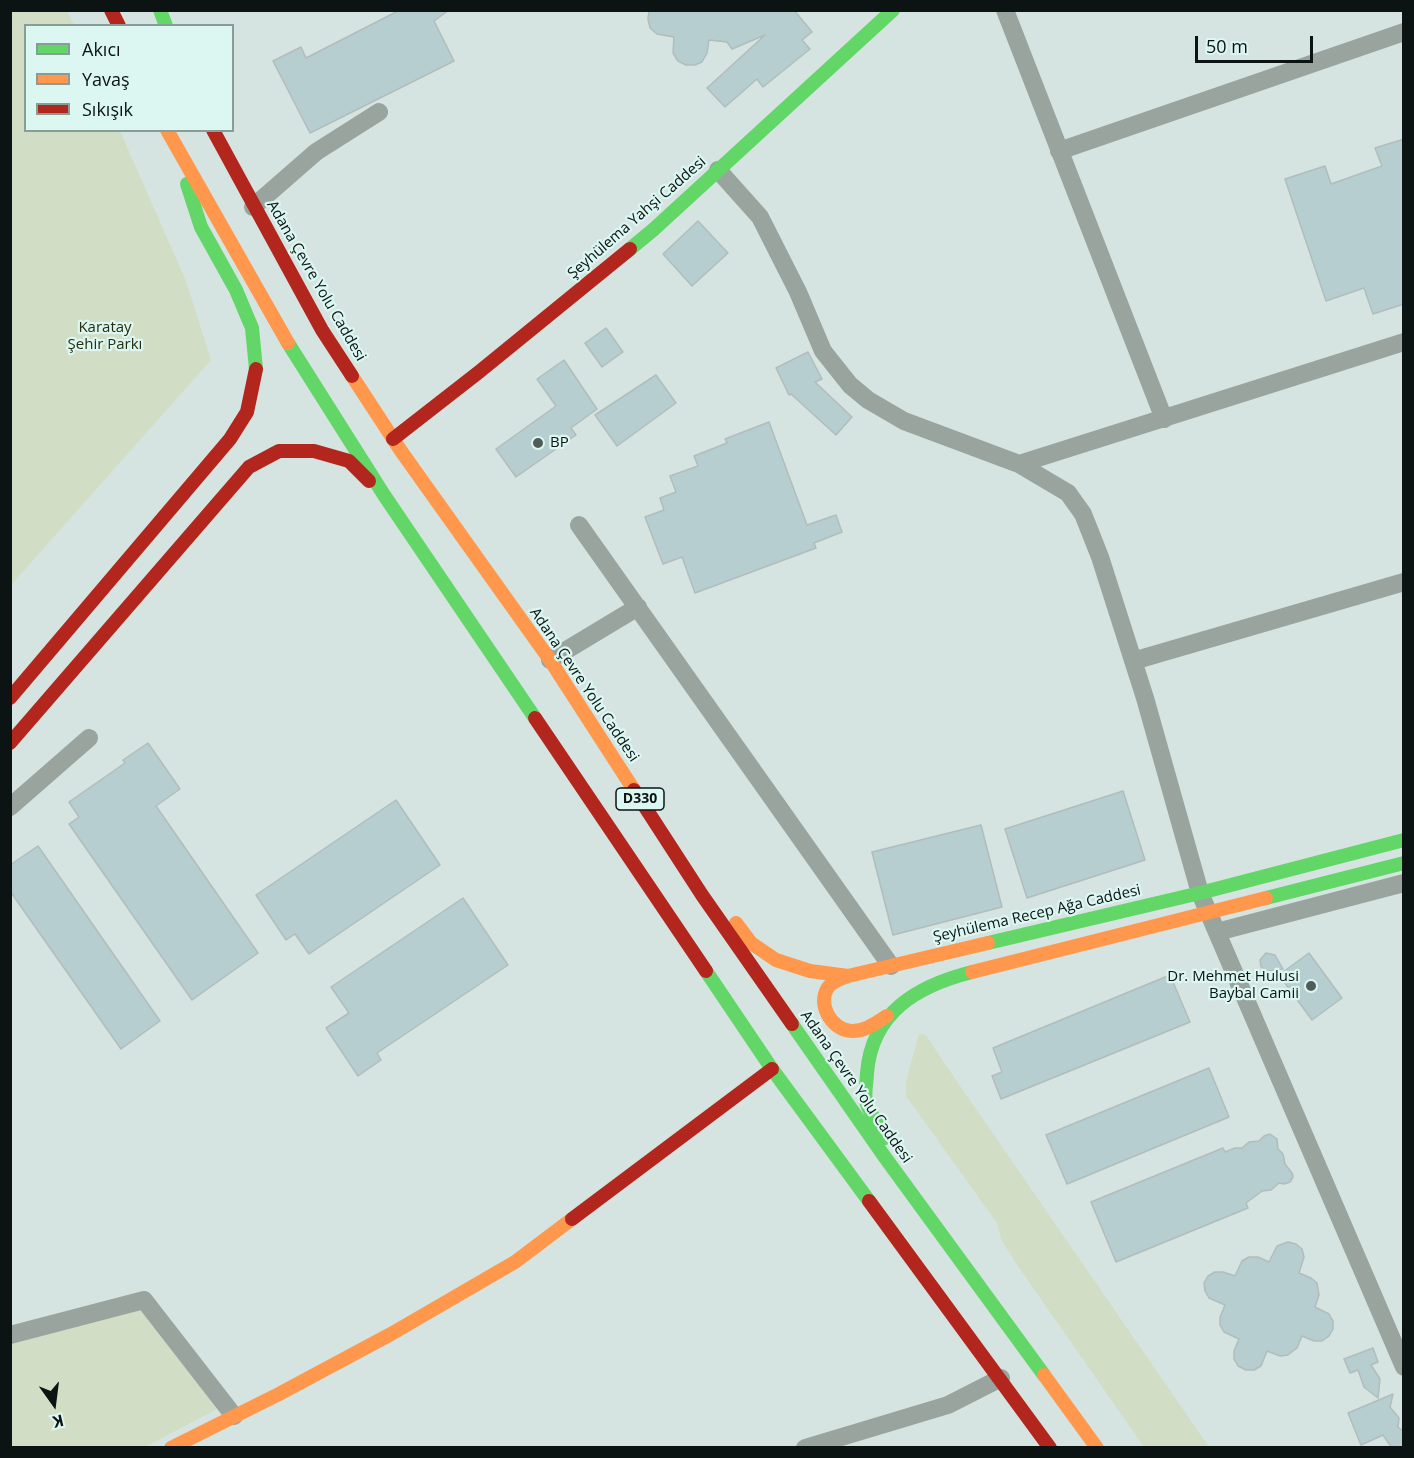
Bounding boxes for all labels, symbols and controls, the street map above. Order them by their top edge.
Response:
legend [24,24,234,132]
scale bar [1198,24,1316,62]
text: 50 m [1206,34,1248,58]
text: Akıcı [82,37,121,61]
text: Yavaş [82,67,130,91]
text: Sıkışık [82,97,133,121]
street label: Şeyhülema Yahşi Caddesi [564,153,710,283]
street label: Adana Çevre Yolu Caddesi [263,198,369,364]
park label: Karatay Şehir Parkı [68,319,142,354]
place label: BP [550,434,569,452]
marker: BP [531,436,545,450]
street label: Adana Çevre Yolu Caddesi [526,605,642,765]
road number: D330 [616,788,664,810]
street label: Şeyhülema Recep Ağa Caddesi [931,881,1143,947]
place label: Dr. Mehmet Hulusi Baybal Camii [1167,968,1299,1003]
marker: Dr. Mehmet Hulusi Baybal Camii [1304,979,1318,993]
street label: Adana Çevre Yolu Caddesi [796,1007,916,1167]
north arrow [24,1374,84,1434]
text: K [51,1410,66,1433]

